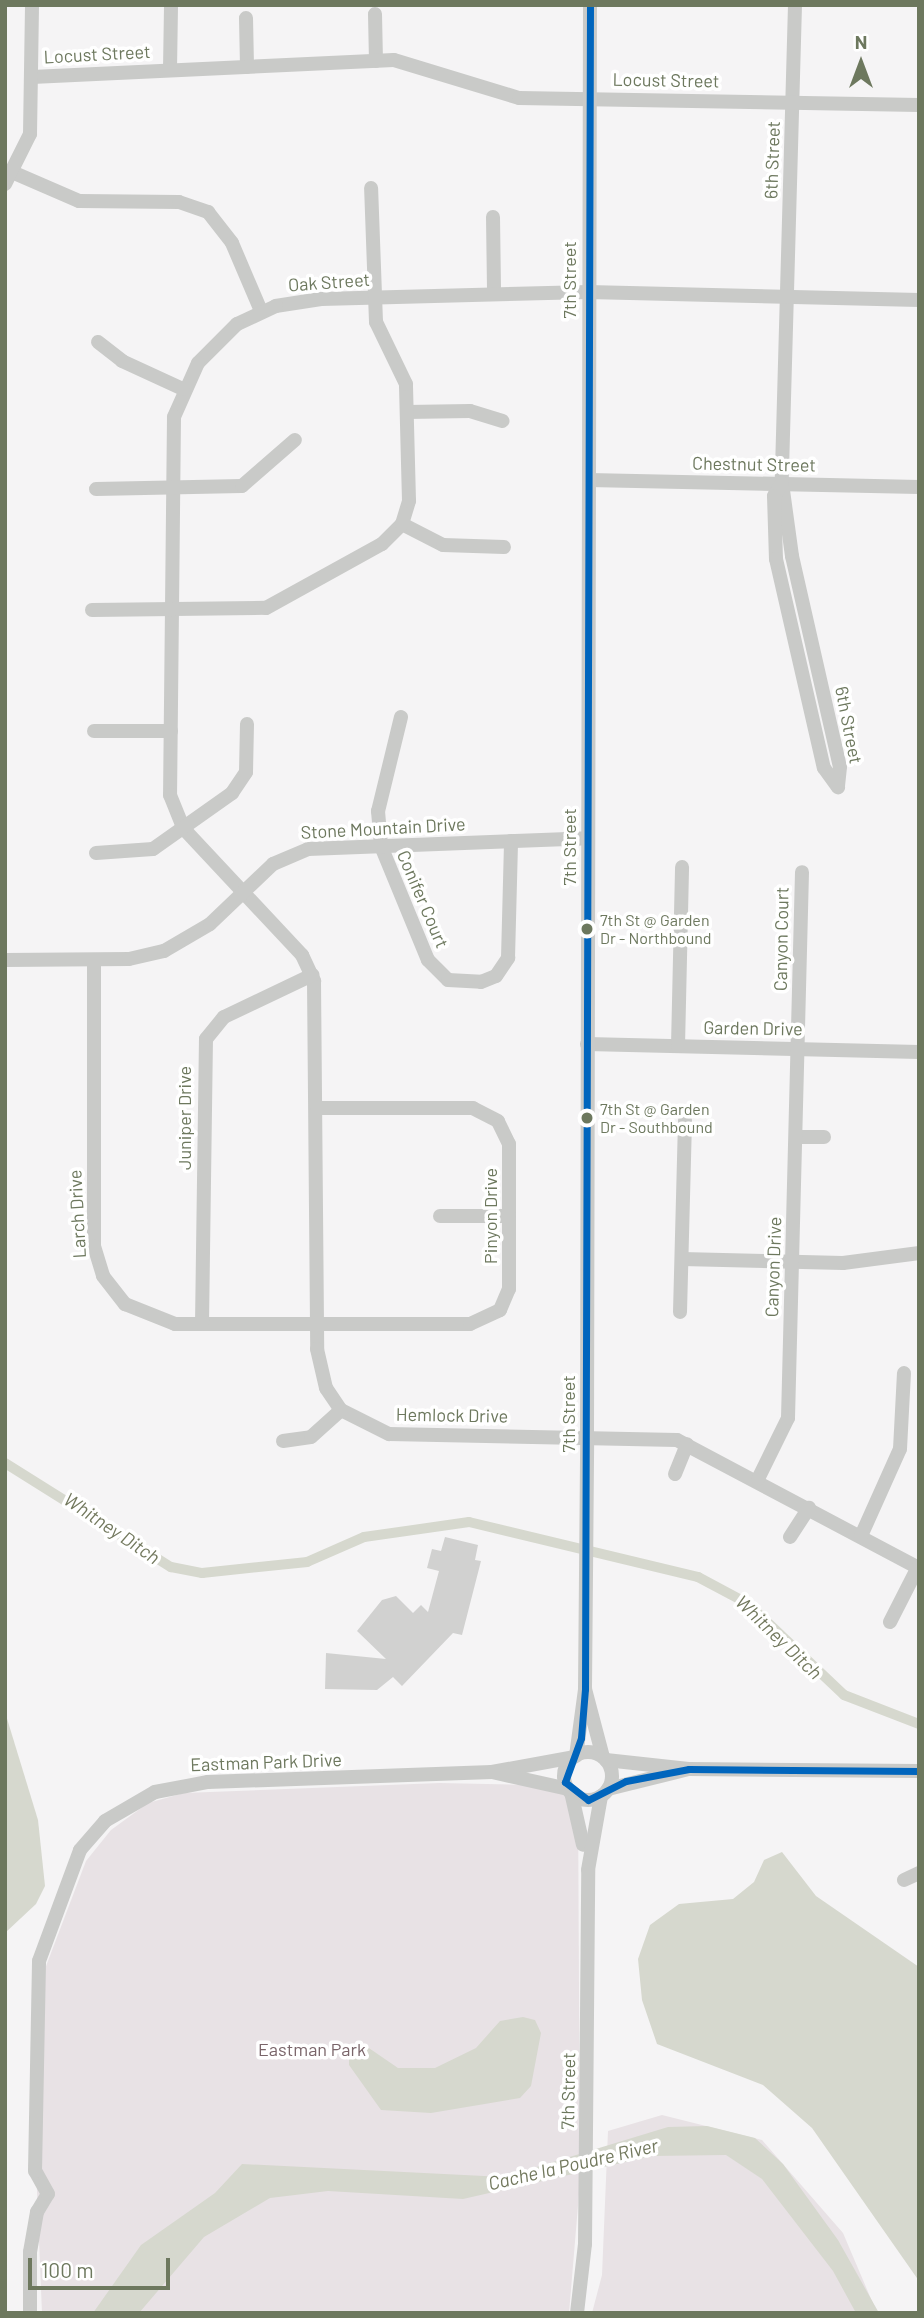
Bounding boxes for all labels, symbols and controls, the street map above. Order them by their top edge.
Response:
north arrow [826,28,896,98]
text: N [855,30,867,53]
street label: Locust Street [43,40,151,68]
street label: Locust Street [612,68,720,92]
street label: 6th Street [760,121,784,199]
street label: 7th Street [558,241,580,319]
street label: Oak Street [287,268,371,296]
street label: Chestnut Street [692,452,816,476]
street label: 6th Street [831,685,867,765]
street label: 7th Street [558,808,580,886]
street label: Stone Mountain Drive [300,813,466,843]
street label: Conifer Court [393,847,453,951]
street label: Canyon Court [769,887,793,991]
place label: 7th St @ Garden Dr - Northbound [600,910,712,948]
marker: 7th St @ Garden Dr - Northbound [580,922,594,936]
street label: Garden Drive [703,1016,803,1040]
street label: Juniper Drive [173,1066,195,1170]
place label: 7th St @ Garden Dr - Southbound [600,1099,713,1137]
marker: 7th St @ Garden Dr - Southbound [580,1111,594,1125]
street label: Pinyon Drive [479,1168,501,1264]
street label: Larch Drive [64,1169,90,1259]
street label: Canyon Drive [760,1216,786,1318]
street label: 7th Street [557,1375,579,1453]
street label: Hemlock Drive [396,1403,508,1427]
water label: Whitney Ditch [60,1487,164,1569]
water label: Whitney Ditch [731,1590,827,1684]
street label: Eastman Park Drive [190,1749,342,1775]
park label: Eastman Park [258,2038,366,2060]
street label: 7th Street [557,2052,579,2130]
water label: Cache la Poudre River [486,2133,660,2195]
scale bar [32,2244,173,2288]
text: 100 m [41,2257,94,2282]

